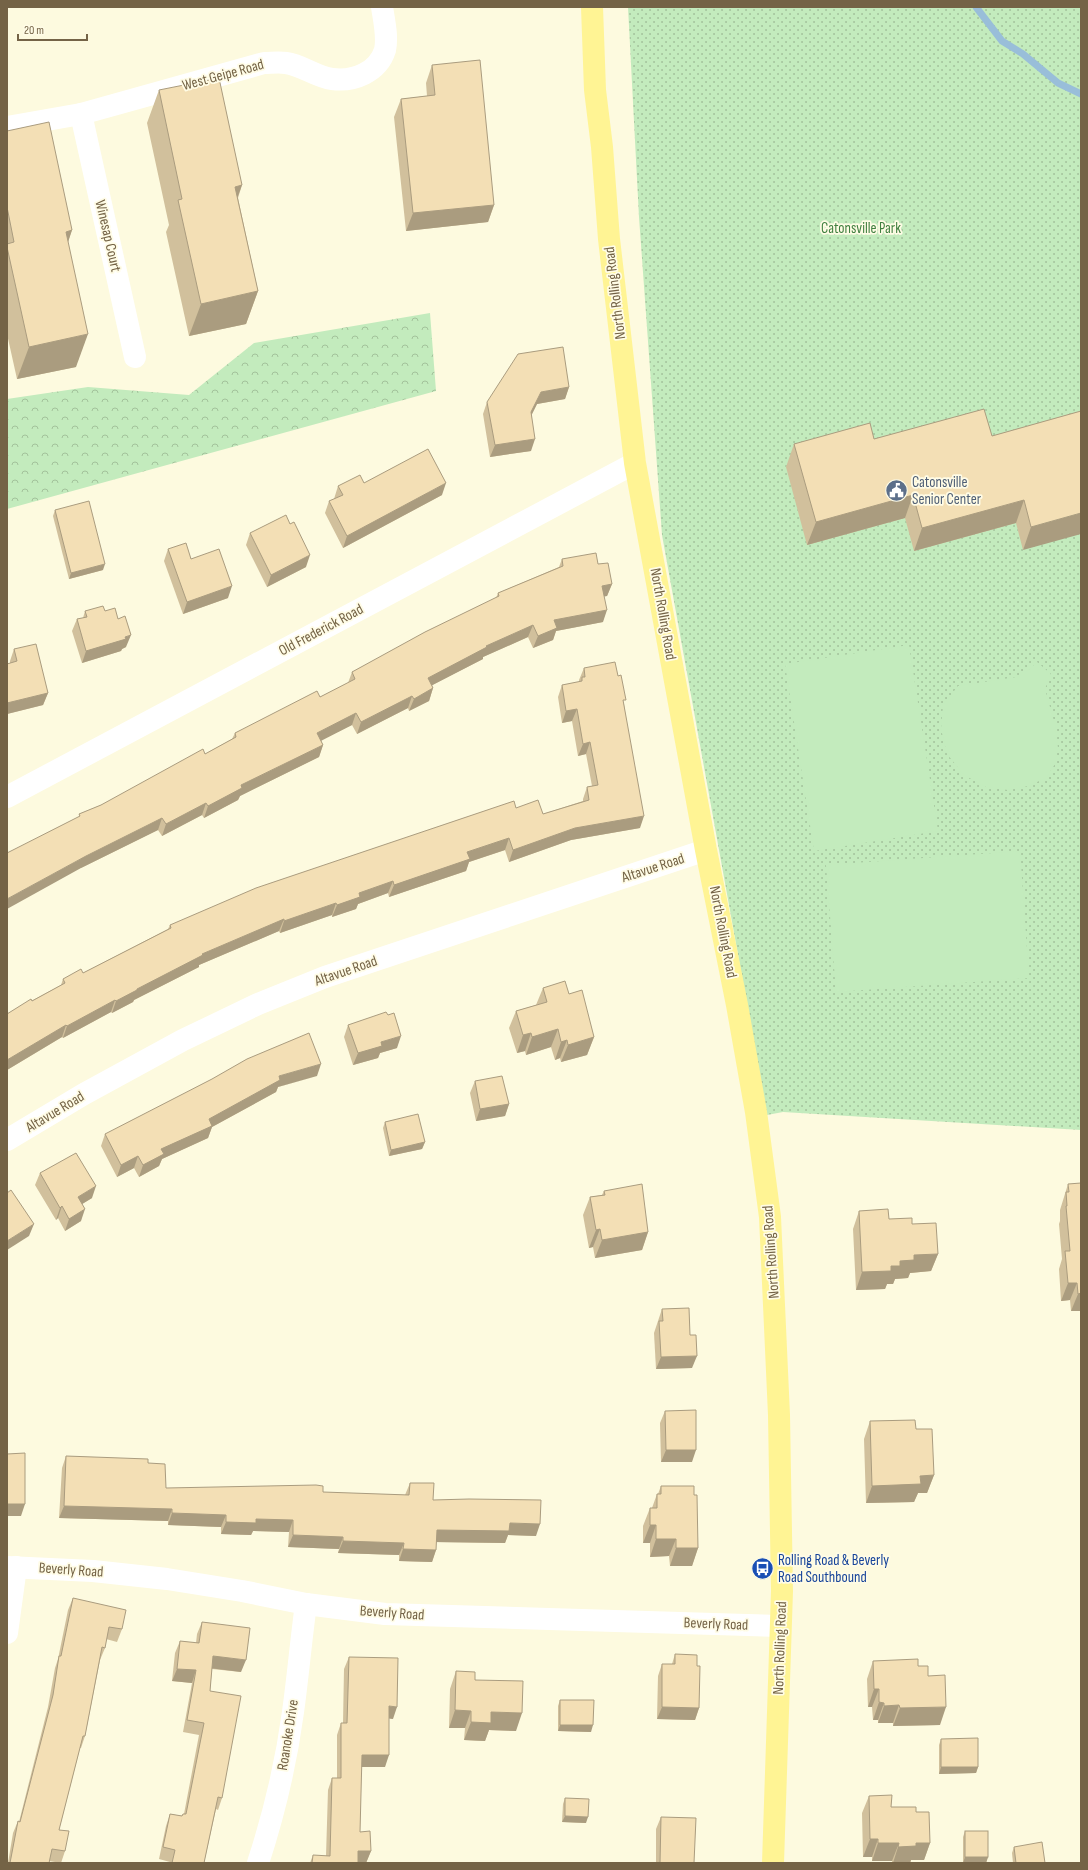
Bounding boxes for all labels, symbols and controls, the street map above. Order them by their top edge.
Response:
scale bar [18,16,87,42]
text: 20 m [24,23,44,38]
street label: West Geipe Road [180,55,266,95]
street label: Winesap Court [90,198,126,274]
park label: Catonsville Park [821,219,901,238]
street label: North Rolling Road [600,246,630,340]
place label: Catonsville Senior Center [912,473,982,509]
public building icon: Catonsville Senior Center [883,478,909,504]
street label: North Rolling Road [646,566,680,662]
street label: Old Frederick Road [275,600,367,660]
street label: Altavue Road [618,849,687,887]
street label: North Rolling Road [705,884,741,980]
street label: Altavue Road [311,951,380,991]
street label: Altavue Road [21,1087,88,1137]
street label: North Rolling Road [758,1205,784,1299]
place label: Rolling Road & Beverly Road Southbound [778,1551,889,1587]
bus stop icon: Rolling Road & Beverly Road Southbound [750,1556,776,1582]
street label: Beverly Road [38,1558,104,1582]
street label: Beverly Road [359,1601,425,1625]
street label: North Rolling Road [769,1601,791,1695]
street label: Beverly Road [683,1613,749,1635]
street label: Roanoke Drive [273,1698,303,1772]

